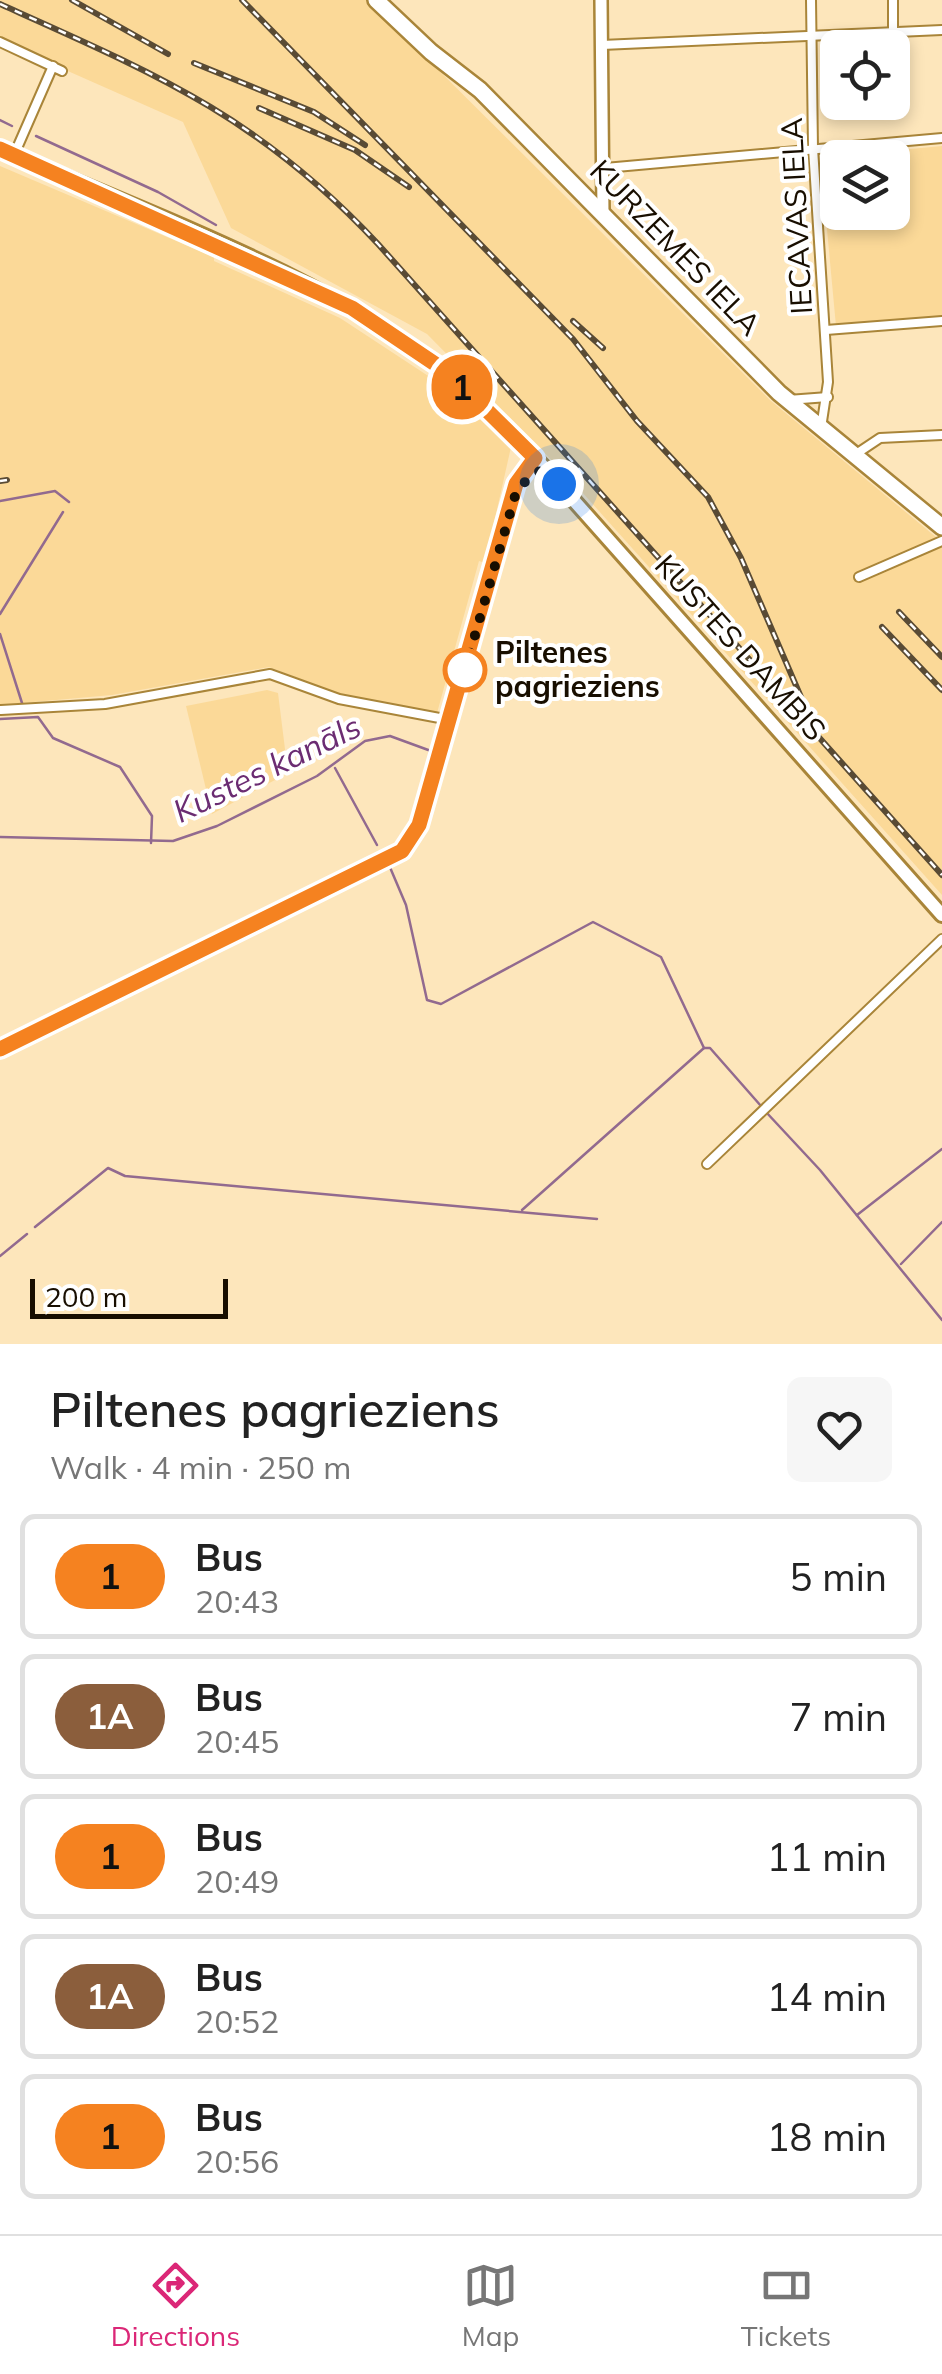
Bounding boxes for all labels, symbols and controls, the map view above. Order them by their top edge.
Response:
map controls [820,30,910,230]
button: locate [820,30,910,120]
street label: IECAVAS IELA [772,117,820,315]
button: layers [820,140,910,230]
street label: KURZEMES IELA [582,151,769,343]
line badge: 1 [430,354,494,420]
text: 1 [451,365,473,409]
your location [534,459,584,509]
street label: KUSTES DAMBIS [647,546,834,748]
place label: Piltenes pagrieziens [495,633,660,705]
marker: Piltenes pagrieziens [444,649,486,691]
water label: Kustes kanāls [166,705,367,831]
scale bar [30,1274,228,1318]
text: 200 m [45,1279,127,1314]
button: heart [787,1377,892,1482]
text: Piltenes pagrieziens [50,1379,500,1439]
text: Walk · 4 min · 250 m [50,1447,351,1487]
text: Bus [195,1533,263,1581]
text: 5 min [790,1553,887,1601]
text: 1 [99,1554,121,1598]
text: 20:43 [195,1581,279,1621]
text: Bus [195,1673,263,1721]
text: 7 min [790,1693,887,1741]
text: 1A [86,1694,134,1738]
text: 20:45 [195,1721,279,1761]
text: Bus [195,1813,263,1861]
text: 11 min [767,1833,887,1881]
text: 1 [99,1834,121,1878]
text: 20:49 [195,1861,279,1901]
text: Bus [195,1953,263,2001]
text: 14 min [767,1973,887,2021]
text: 1A [86,1974,134,2018]
text: 20:52 [195,2001,279,2041]
text: Bus [195,2093,263,2141]
text: 18 min [767,2113,887,2161]
text: 1 [99,2114,121,2158]
text: 20:56 [195,2141,279,2181]
tab: Directions [111,2258,240,2353]
tab: Map [462,2258,519,2353]
tab: Tickets [741,2258,831,2353]

